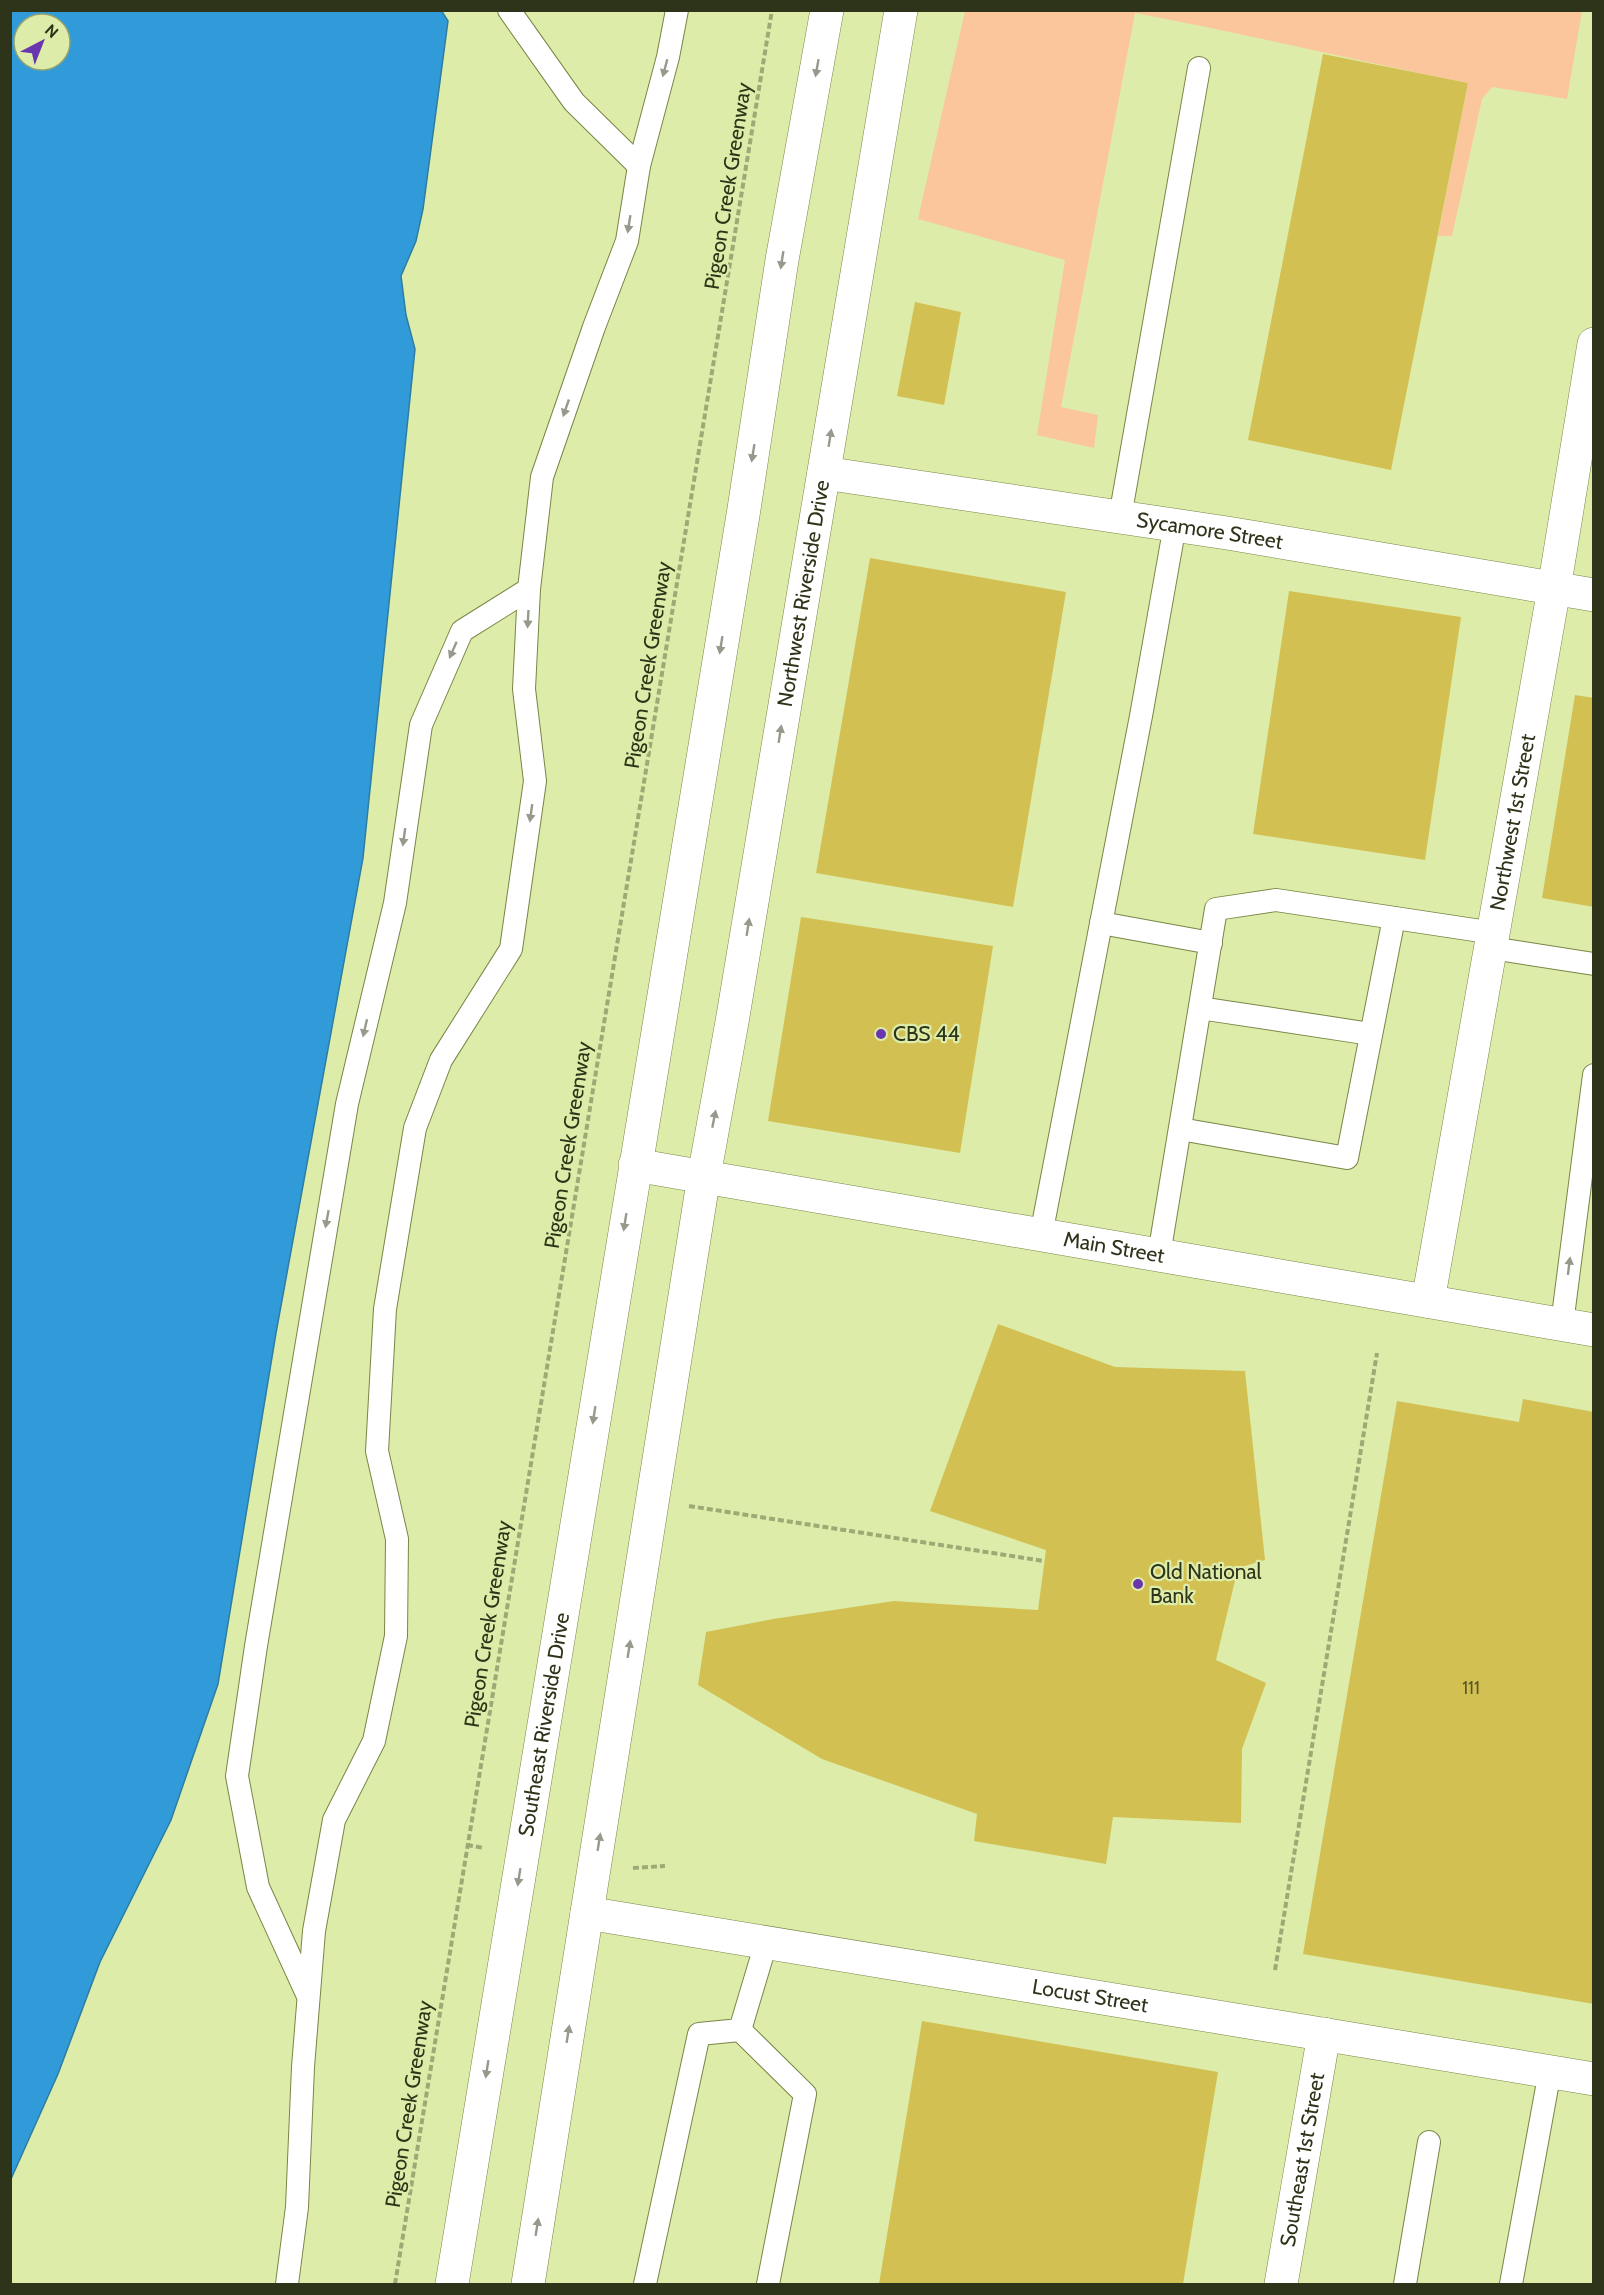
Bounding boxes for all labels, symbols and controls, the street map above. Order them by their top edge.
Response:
north arrow [12,12,72,72]
text: N [41,20,62,42]
one-way arrow [660,59,669,77]
one-way arrow [812,59,821,78]
street label: Pigeon Creek Greenway [699,80,756,291]
one-way arrow [625,215,634,234]
one-way arrow [778,251,787,270]
one-way arrow [560,399,570,417]
one-way arrow [825,429,834,448]
one-way arrow [748,443,757,462]
street label: Northwest Riverside Drive [772,478,834,708]
street label: Sycamore Street [1135,507,1285,554]
street label: Pigeon Creek Greenway [619,559,676,770]
one-way arrow [523,610,532,629]
one-way arrow [717,636,726,655]
one-way arrow [449,642,458,659]
one-way arrow [776,725,785,744]
street label: Northwest 1st Street [1484,732,1540,913]
one-way arrow [526,804,535,823]
one-way arrow [400,828,409,847]
one-way arrow [744,917,753,936]
one-way arrow [360,1019,370,1037]
place label: CBS 44 [893,1021,960,1046]
marker: CBS 44 [874,1027,888,1041]
street label: Pigeon Creek Greenway [539,1039,596,1250]
one-way arrow [710,1109,719,1128]
one-way arrow [322,1210,331,1229]
one-way arrow [620,1213,629,1232]
street label: Main Street [1062,1226,1166,1268]
one-way arrow [1565,1257,1574,1276]
one-way arrow [589,1406,598,1425]
street label: Pigeon Creek Greenway [459,1518,516,1729]
place label: Old National Bank [1150,1559,1262,1608]
marker: Old National Bank [1131,1577,1145,1591]
street label: Southeast Riverside Drive [513,1610,574,1838]
one-way arrow [624,1639,633,1658]
house number: 111 [1462,1677,1480,1699]
one-way arrow [594,1832,603,1851]
one-way arrow [514,1868,523,1887]
street label: Locust Street [1031,1974,1150,2017]
street label: Pigeon Creek Greenway [380,1998,437,2209]
one-way arrow [564,2025,573,2044]
one-way arrow [482,2060,491,2079]
street label: Southeast 1st Street [1275,2071,1329,2249]
one-way arrow [533,2217,542,2236]

